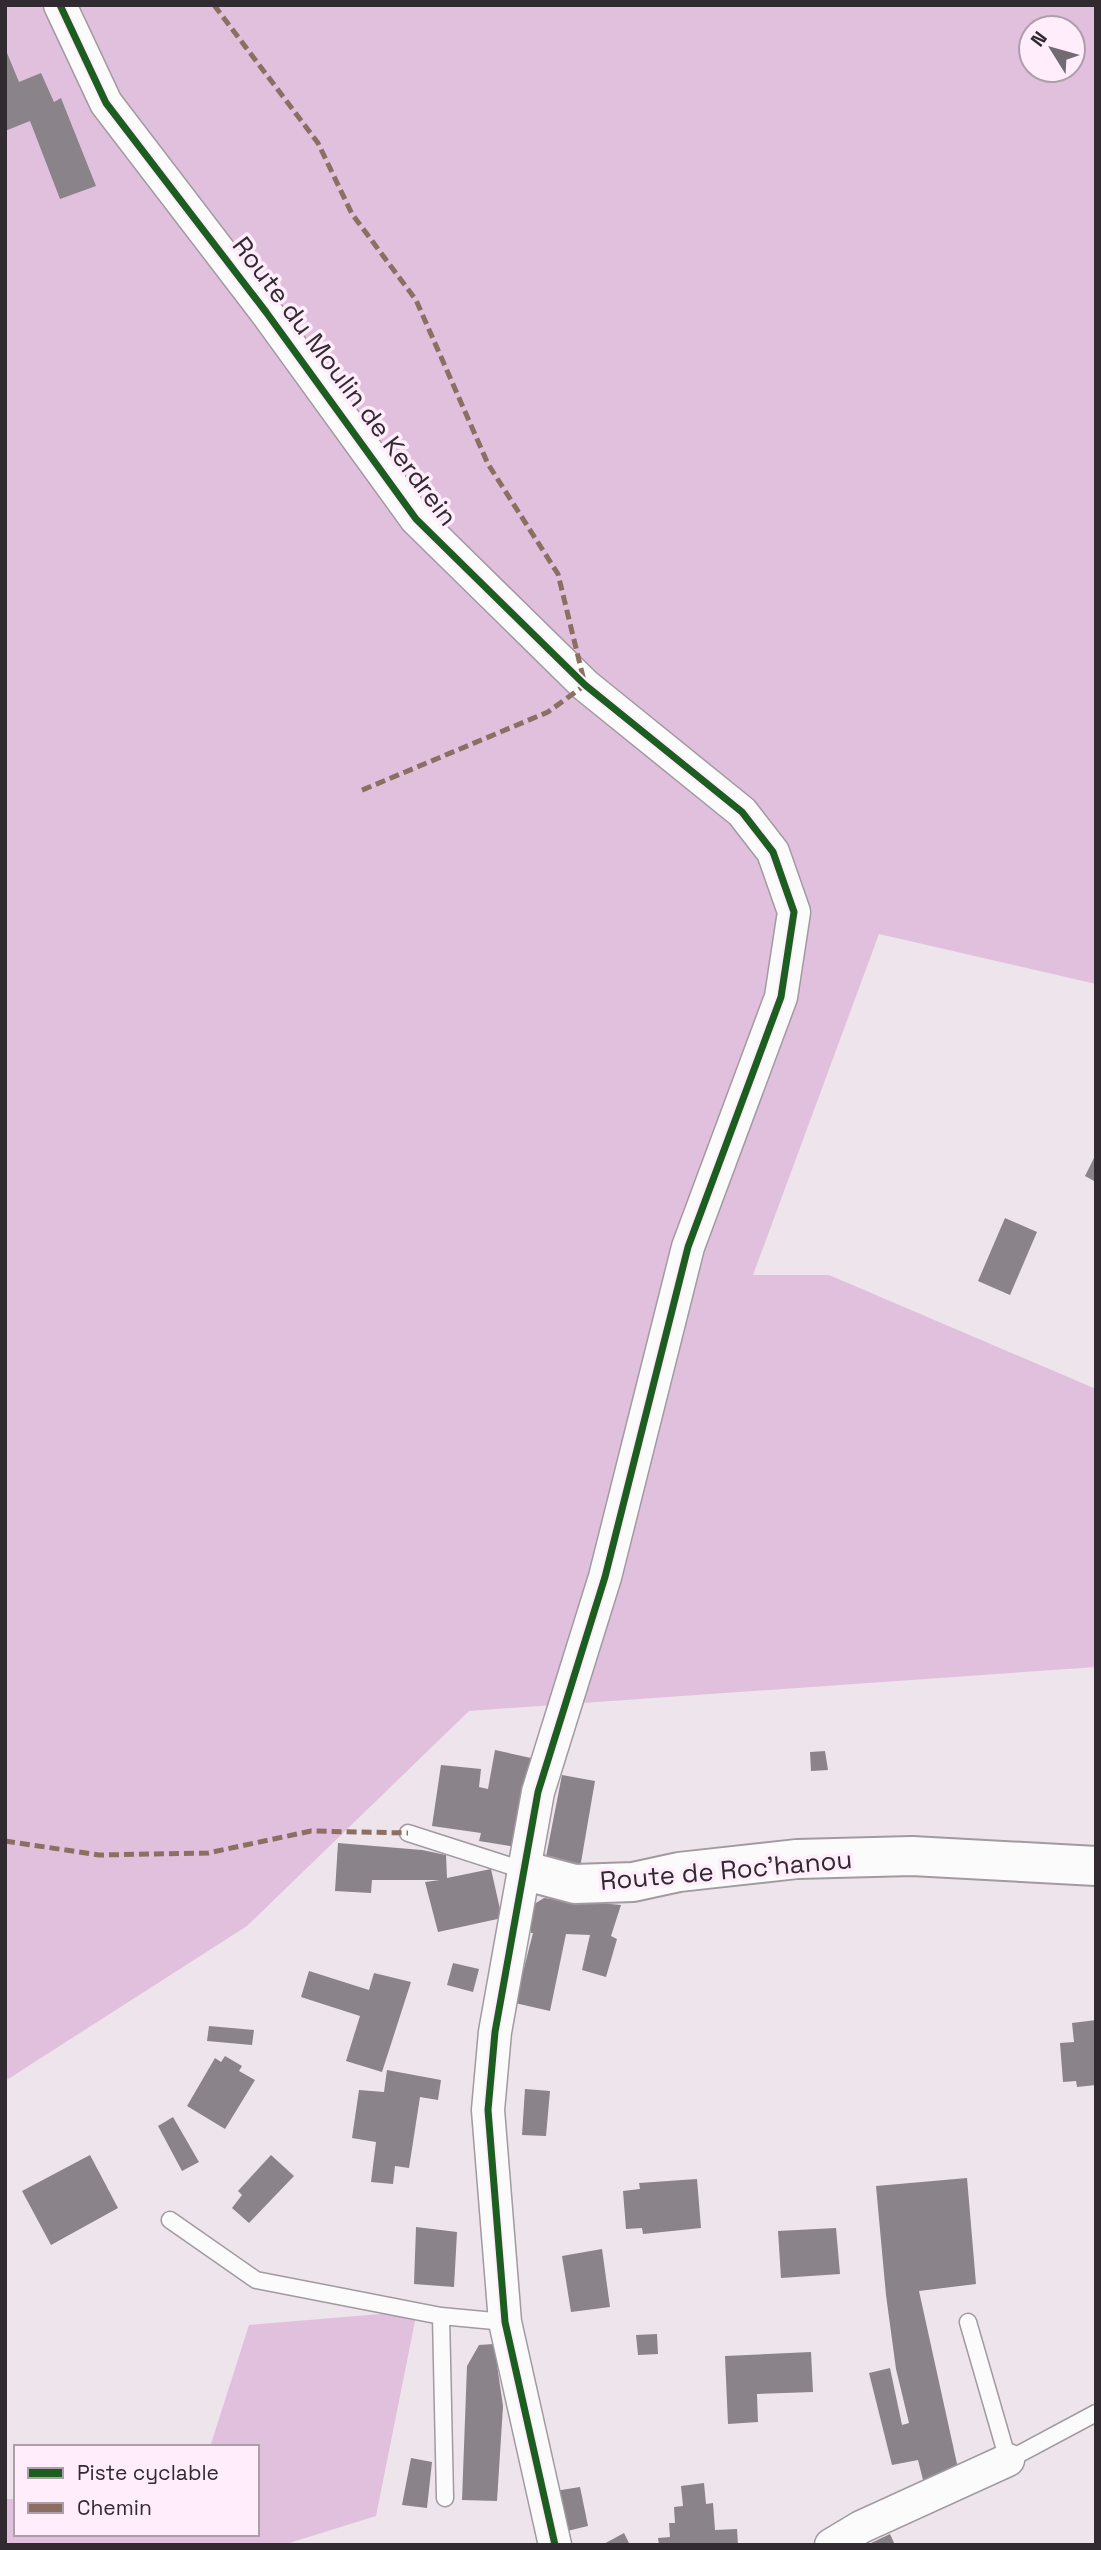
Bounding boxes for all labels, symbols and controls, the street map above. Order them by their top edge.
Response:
north arrow [1017,14,1087,84]
text: N [1025,26,1053,52]
street label: Route du Moulin de Kerdrein [225,229,465,533]
street label: Route de Roc'hanou [598,1842,854,1898]
legend [14,2445,259,2536]
text: Piste cyclable [77,2459,219,2486]
text: Chemin [77,2494,152,2521]

